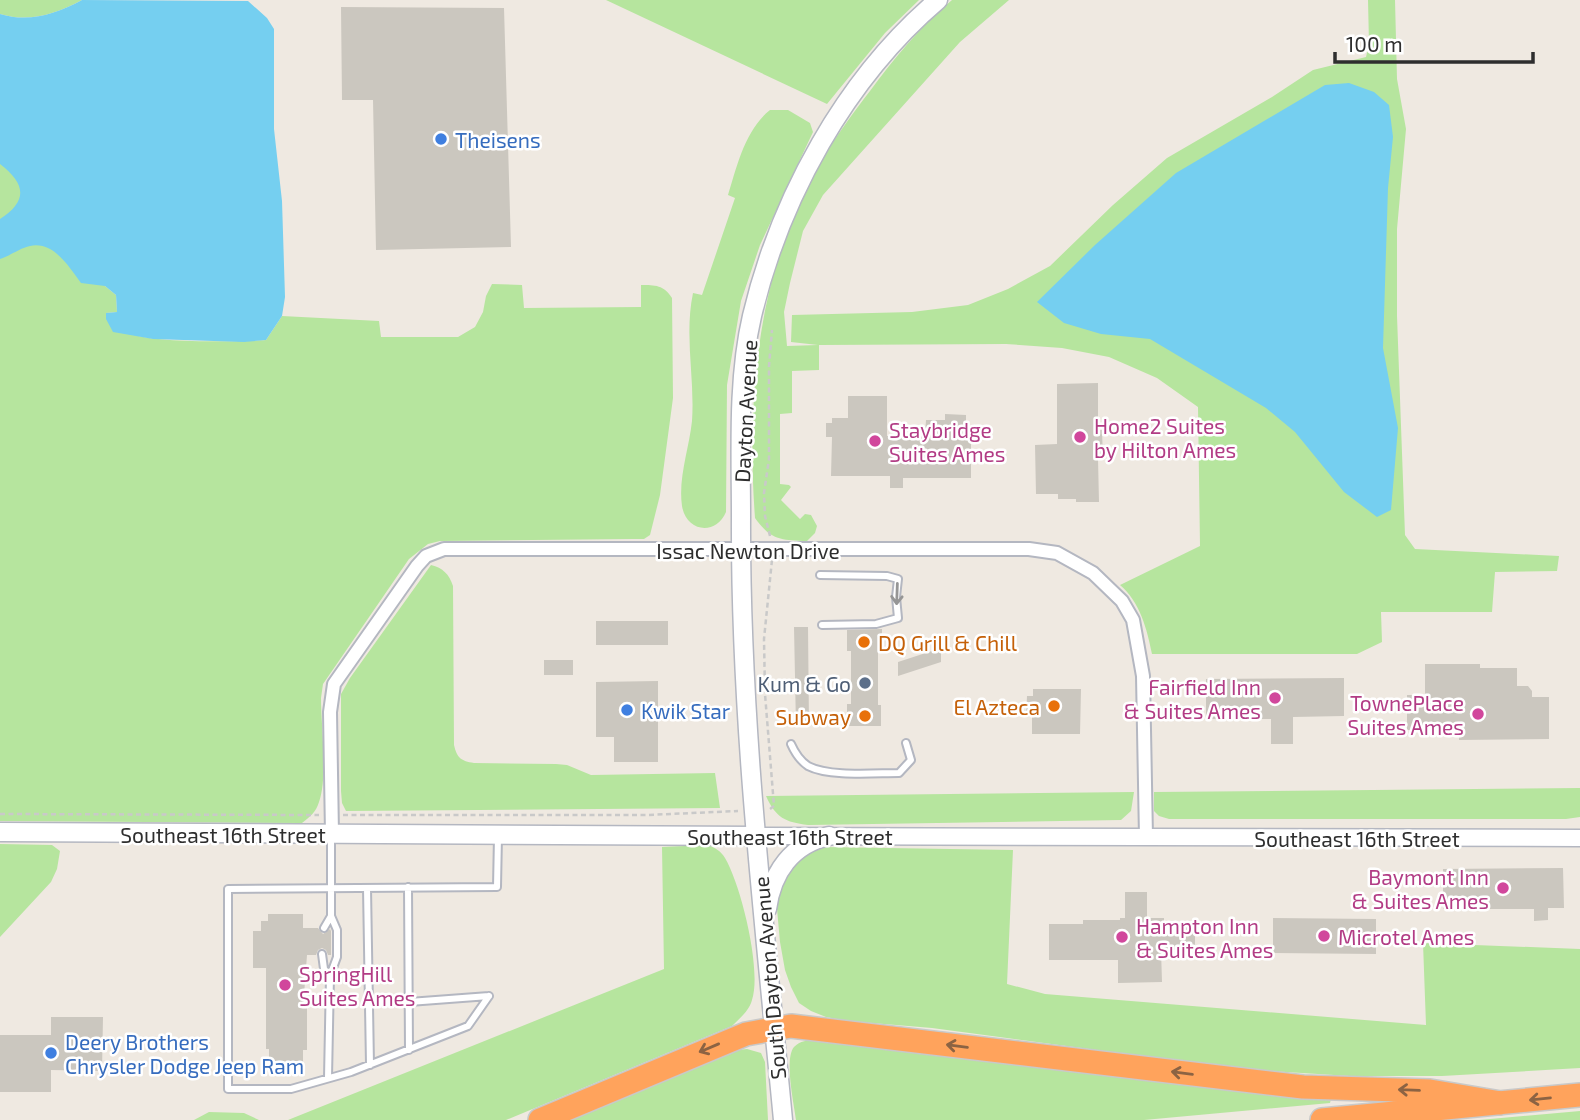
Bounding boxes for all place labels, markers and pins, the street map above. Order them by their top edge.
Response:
place label: Theisens [455,127,541,152]
marker: Theisens [433,131,449,147]
place label: Home2 Suites by Hilton Ames [1094,413,1236,462]
place label: Staybridge Suites Ames [889,417,1006,466]
marker: Home2 Suites by Hilton Ames [1072,429,1088,445]
marker: Staybridge Suites Ames [867,433,883,449]
place label: DQ Grill & Chill [878,630,1018,656]
marker: DQ Grill & Chill [856,634,872,650]
place label: Kum & Go [758,671,851,696]
place label: Fairfield Inn & Suites Ames [1124,674,1261,723]
marker: Kum & Go [857,675,873,691]
marker: Fairfield Inn & Suites Ames [1267,690,1283,706]
place label: TownePlace Suites Ames [1348,690,1464,739]
place label: El Azteca [954,694,1040,719]
place label: Kwik Star [641,698,731,723]
marker: El Azteca [1046,698,1062,714]
marker: Kwik Star [619,702,635,718]
place label: Subway [775,704,851,729]
marker: TownePlace Suites Ames [1470,706,1486,722]
marker: Subway [857,708,873,724]
place label: Baymont Inn & Suites Ames [1352,864,1489,913]
marker: Baymont Inn & Suites Ames [1495,880,1511,896]
place label: Hampton Inn & Suites Ames [1136,913,1273,962]
place label: Microtel Ames [1338,924,1475,949]
marker: Microtel Ames [1316,928,1332,944]
marker: Hampton Inn & Suites Ames [1114,929,1130,945]
place label: SpringHill Suites Ames [299,961,416,1010]
marker: SpringHill Suites Ames [277,977,293,993]
place label: Deery Brothers Chrysler Dodge Jeep Ram [65,1029,304,1078]
marker: Deery Brothers Chrysler Dodge Jeep Ram [43,1045,59,1061]

